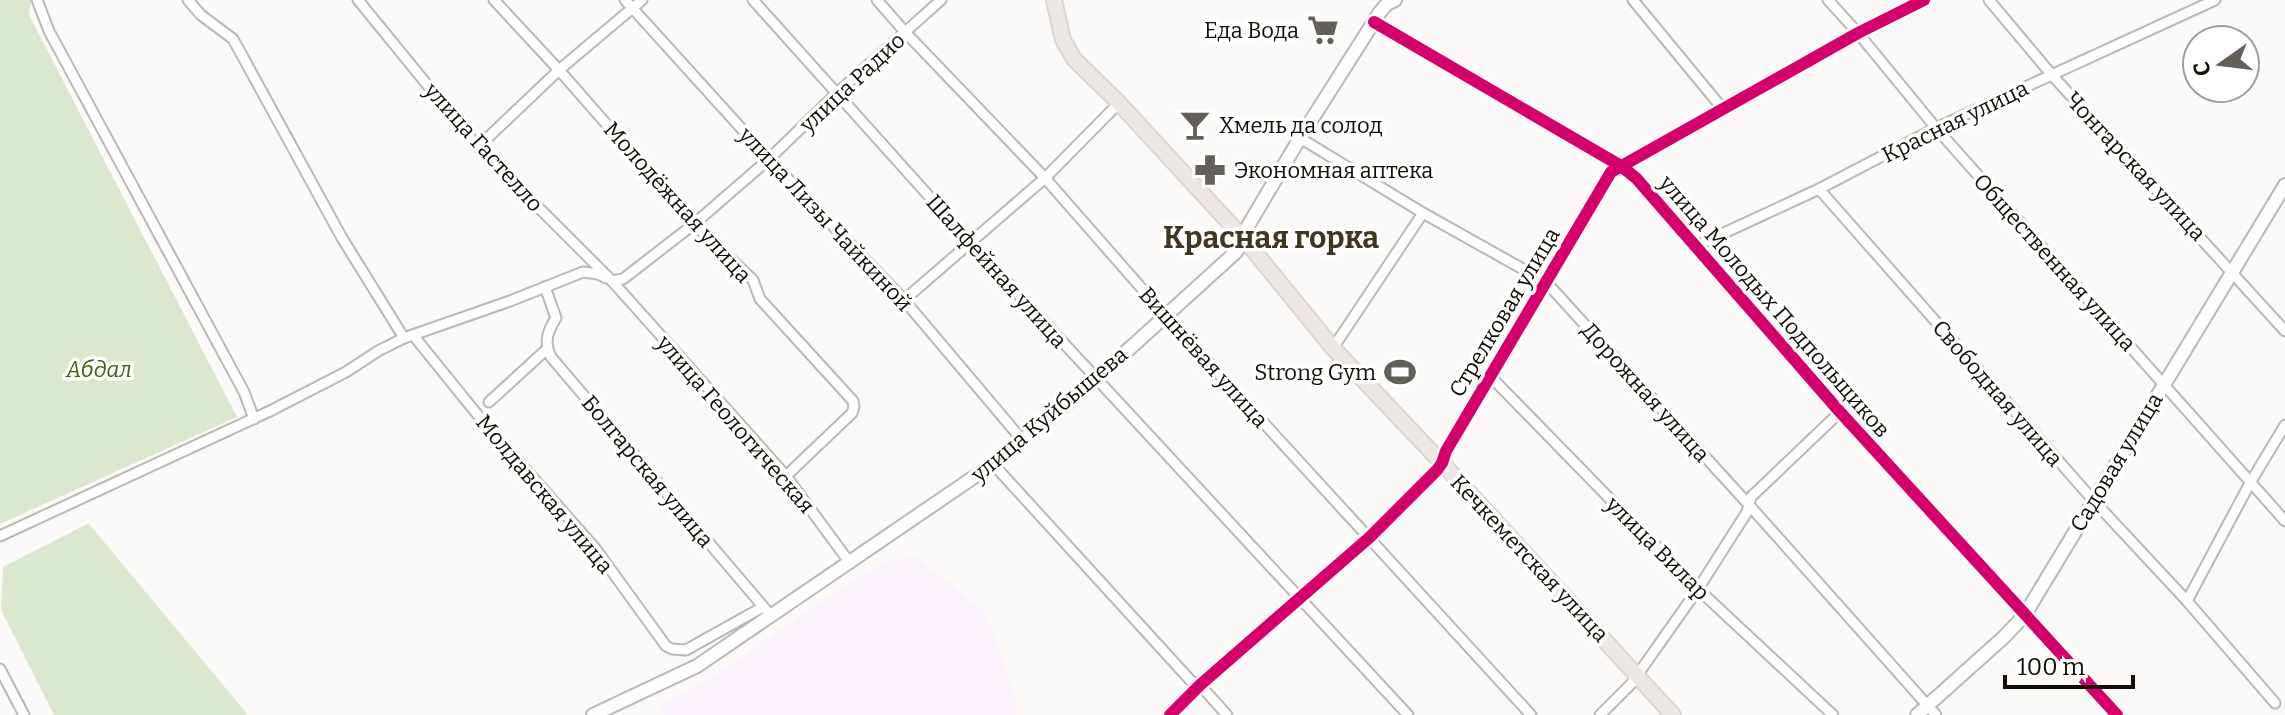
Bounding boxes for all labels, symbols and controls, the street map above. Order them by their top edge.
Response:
supermarket icon: Еда Вода [1306,13,1340,47]
place label: Еда Вода [1204,17,1299,44]
north arrow [2181,24,2261,104]
street label: улица Радио [793,27,911,139]
text: С [2187,59,2217,79]
street label: Красная улица [1878,74,2033,169]
street label: улица Гастелло [418,76,549,218]
street label: Чонгарская улица [2060,86,2212,246]
bar icon: Хмель да солод [1178,108,1212,142]
place label: Хмель да солод [1219,112,1383,139]
street label: Молодёжная улица [598,116,757,289]
street label: улица Лизы Чайкиной [733,121,918,317]
pharmacy icon: Экономная аптека [1193,153,1227,187]
place label: Экономная аптека [1234,157,1433,184]
street label: Общественная улица [1968,168,2142,357]
street label: улица Молодых Подпольщиков [1653,169,1896,443]
street label: Шалфейная улица [920,189,1073,354]
district label: Красная горка [1163,220,1379,256]
street label: Стрелковая улица [1443,223,1566,402]
street label: Вишнёвая улица [1133,281,1274,433]
street label: Свободная улица [1927,315,2069,472]
street label: Дорожная улица [1576,317,1715,468]
street label: улица Геологическая [650,329,820,519]
street label: улица Куйбышева [965,341,1133,488]
sports icon: Strong Gym [1383,355,1417,389]
park label: Абдал [65,356,132,383]
place label: Strong Gym [1254,359,1376,386]
street label: Садовая улица [2064,388,2169,537]
street label: Болгарская улица [576,390,719,553]
street label: Молдавская улица [470,409,619,579]
street label: Кечкеметская улица [1445,469,1614,648]
street label: улица Вилар [1599,490,1715,606]
scale bar [2005,639,2133,689]
text: 100 m [2017,653,2085,681]

